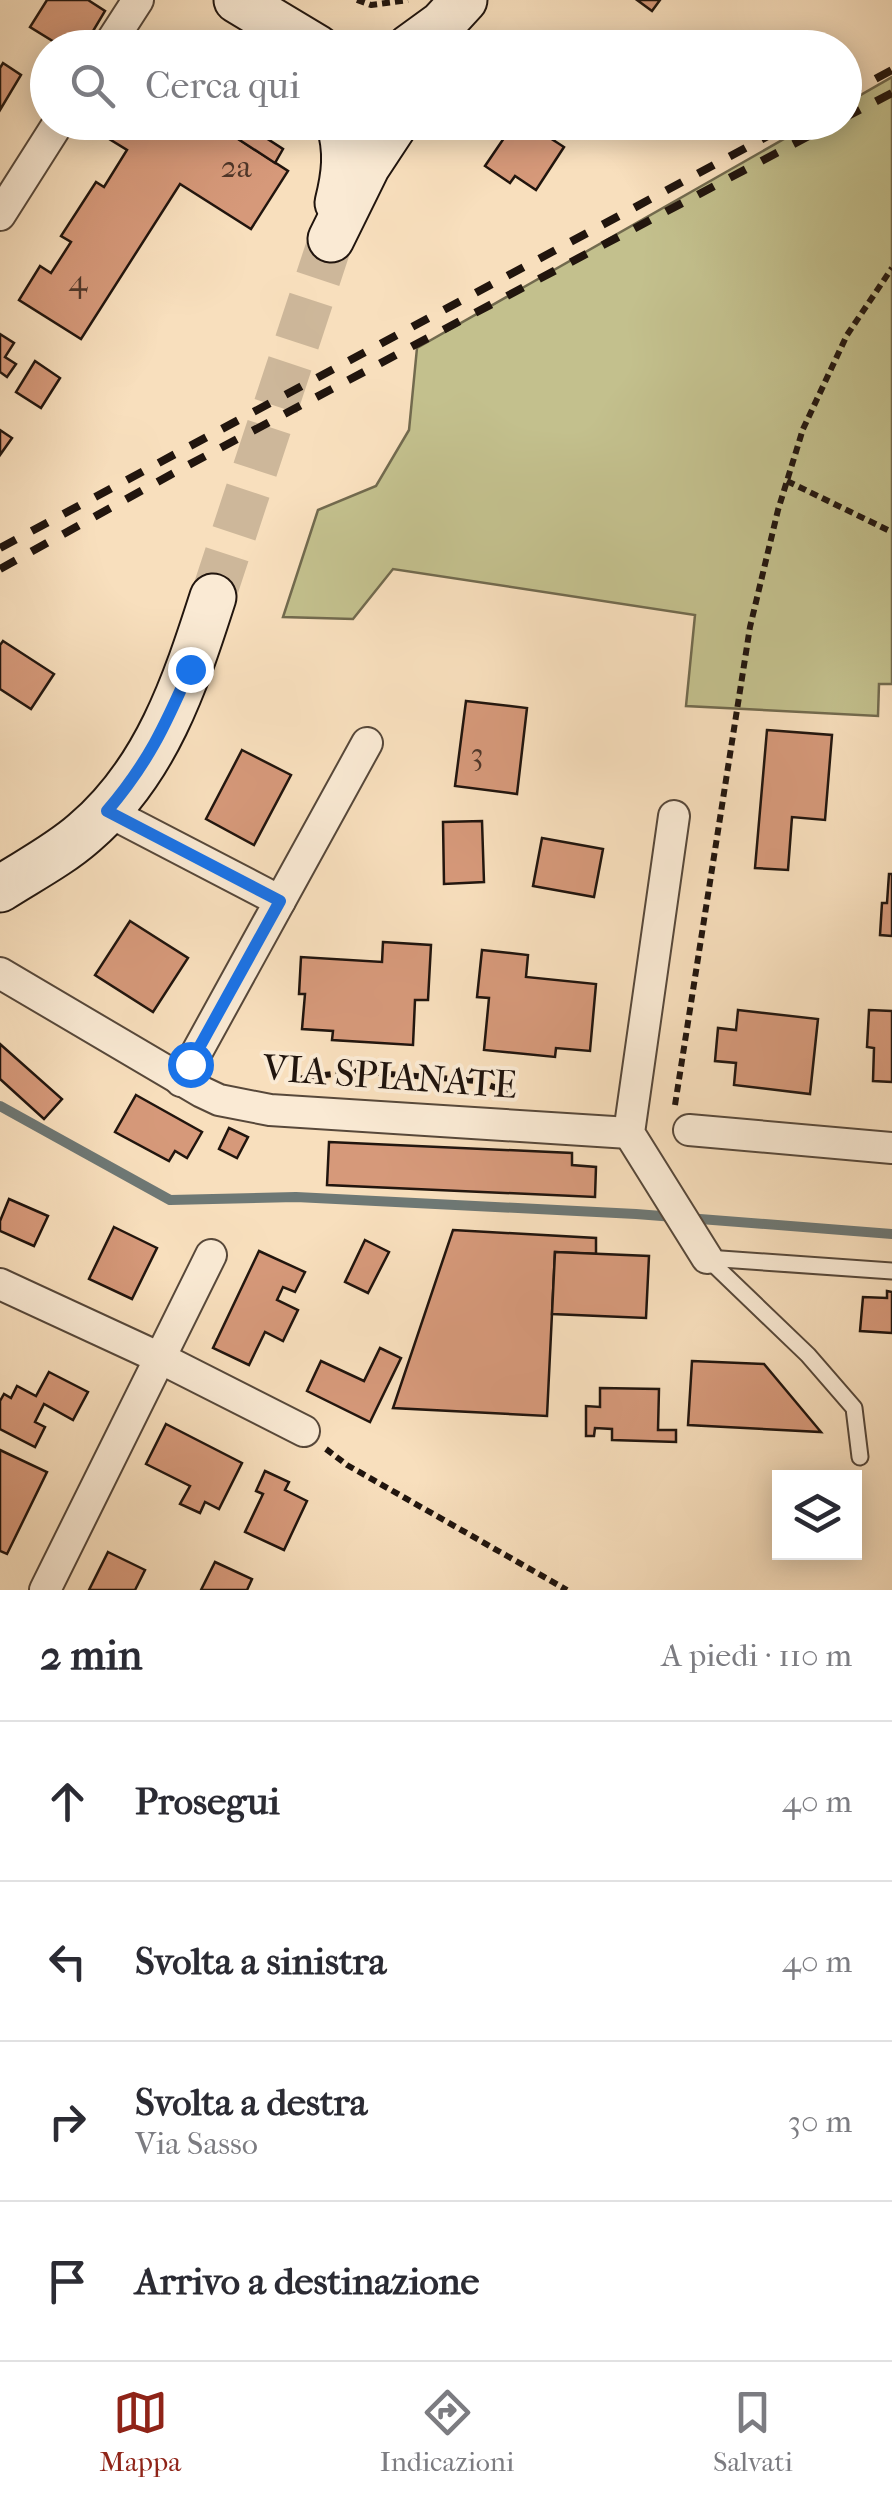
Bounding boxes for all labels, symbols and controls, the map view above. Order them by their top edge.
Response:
search box [30,30,862,140]
icon: search [65,58,120,113]
text: Cerca qui [145,63,300,108]
house number: 2a [220,148,253,185]
house number: 4 [69,262,89,299]
route end [168,647,214,693]
house number: 3 [470,735,484,772]
route start [168,1042,214,1088]
street label: VIA SPIANATE [260,1045,519,1108]
map controls [772,1470,862,1560]
button: layers [772,1470,862,1560]
text: 2 min [40,1631,142,1680]
text: A piedi · 110 m [661,1637,852,1674]
icon: ahead [40,1774,95,1829]
text: Prosegui [135,1779,280,1824]
text: 40 m [782,1783,852,1820]
icon: left [40,1934,95,1989]
text: Svolta a sinistra [135,1939,386,1984]
text: 40 m [782,1943,852,1980]
text: Svolta a destra [135,2080,367,2125]
icon: right [40,2094,95,2149]
text: 30 m [788,2103,852,2140]
text: Via Sasso [135,2125,258,2162]
icon: arrive [40,2254,95,2309]
text: Arrivo a destinazione [135,2259,479,2304]
tab: Mappa [99,2385,181,2478]
tab: Indicazioni [380,2385,514,2478]
tab: Salvati [713,2385,793,2478]

